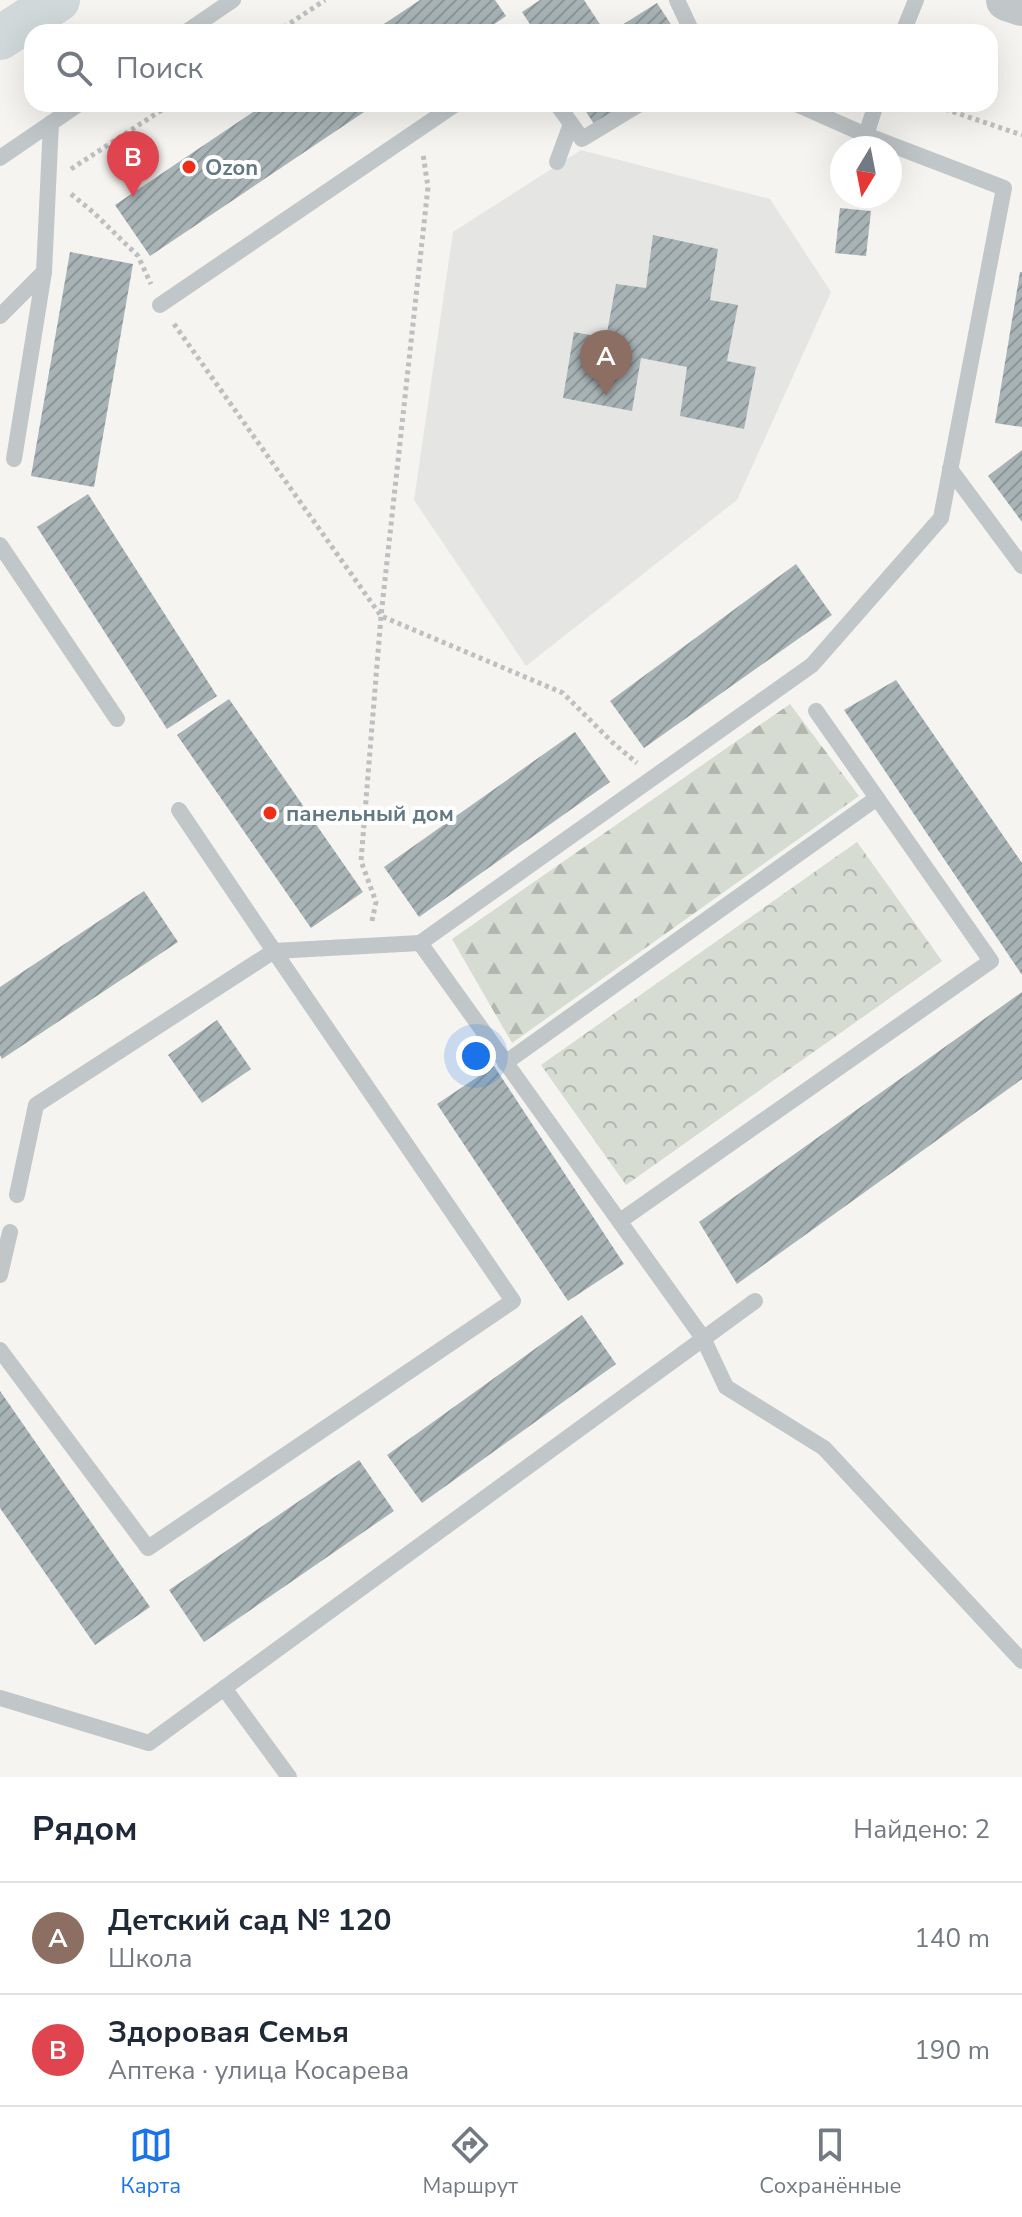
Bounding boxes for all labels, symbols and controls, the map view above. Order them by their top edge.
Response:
search box [24,24,998,112]
icon: search [52,46,96,90]
text: Поиск [116,48,203,89]
pin: B [107,131,159,197]
north arrow [830,136,902,208]
place label: Ozon [205,153,258,183]
marker: Ozon [180,158,198,176]
pin: A [580,330,632,396]
place label: панельный дом [286,799,454,829]
marker: панельный дом [261,804,279,822]
your location [456,1036,496,1076]
text: Рядом [32,1806,138,1852]
text: Найдено: 2 [853,1812,990,1847]
text: Детский сад № 120 [108,1900,392,1941]
text: A [48,1921,68,1956]
text: 140 m [914,1921,990,1956]
text: Школа [108,1941,192,1976]
text: Здоровая Семья [108,2012,349,2053]
text: B [49,2033,67,2068]
text: 190 m [914,2033,990,2068]
text: Аптека · улица Косарева [108,2053,409,2088]
tab: Карта [121,2123,181,2201]
tab: Маршрут [422,2123,518,2201]
tab: Сохранённые [759,2123,901,2201]

